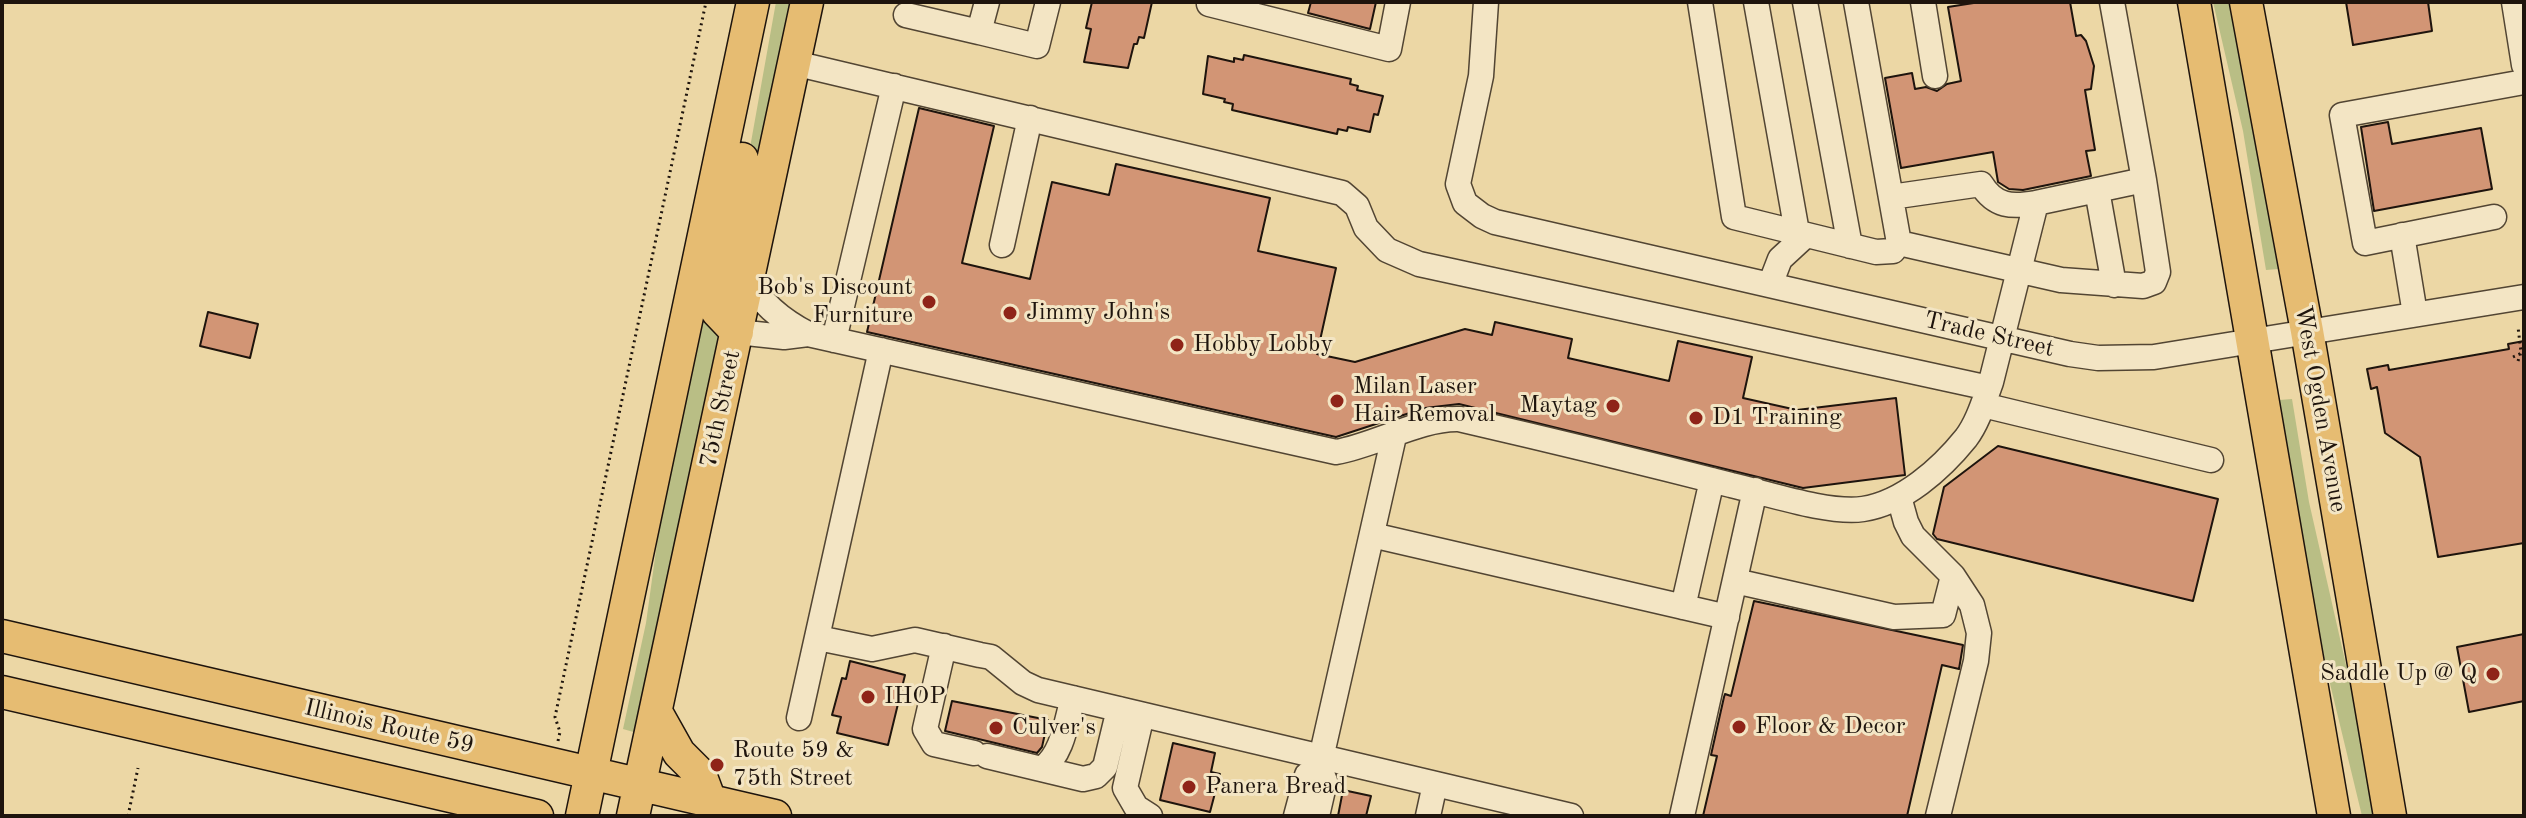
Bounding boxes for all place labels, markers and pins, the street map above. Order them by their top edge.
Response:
place label: Bob's Discount Furniture [757,274,913,330]
marker: Bob's Discount Furniture [920,293,938,311]
place label: Jimmy John's [1026,299,1170,327]
marker: Jimmy John's [1001,304,1019,322]
place label: Hobby Lobby [1193,331,1333,359]
marker: Hobby Lobby [1168,336,1186,354]
place label: Milan Laser Hair Removal [1353,373,1495,429]
marker: Milan Laser Hair Removal [1328,392,1346,410]
place label: Maytag [1519,392,1597,420]
marker: Maytag [1604,397,1622,415]
place label: D1 Training [1712,404,1842,432]
marker: D1 Training [1687,409,1705,427]
place label: Saddle Up @ Q [2320,660,2477,688]
marker: Saddle Up @ Q [2484,665,2502,683]
place label: IHOP [884,683,945,711]
marker: IHOP [859,688,877,706]
place label: Floor & Decor [1755,713,1906,741]
place label: Culver's [1012,714,1096,742]
marker: Floor & Decor [1730,718,1748,736]
marker: Culver's [987,719,1005,737]
place label: Route 59 & 75th Street [733,737,854,793]
marker: Route 59 & 75th Street [708,756,726,774]
place label: Panera Bread [1205,773,1346,801]
marker: Panera Bread [1180,778,1198,796]

